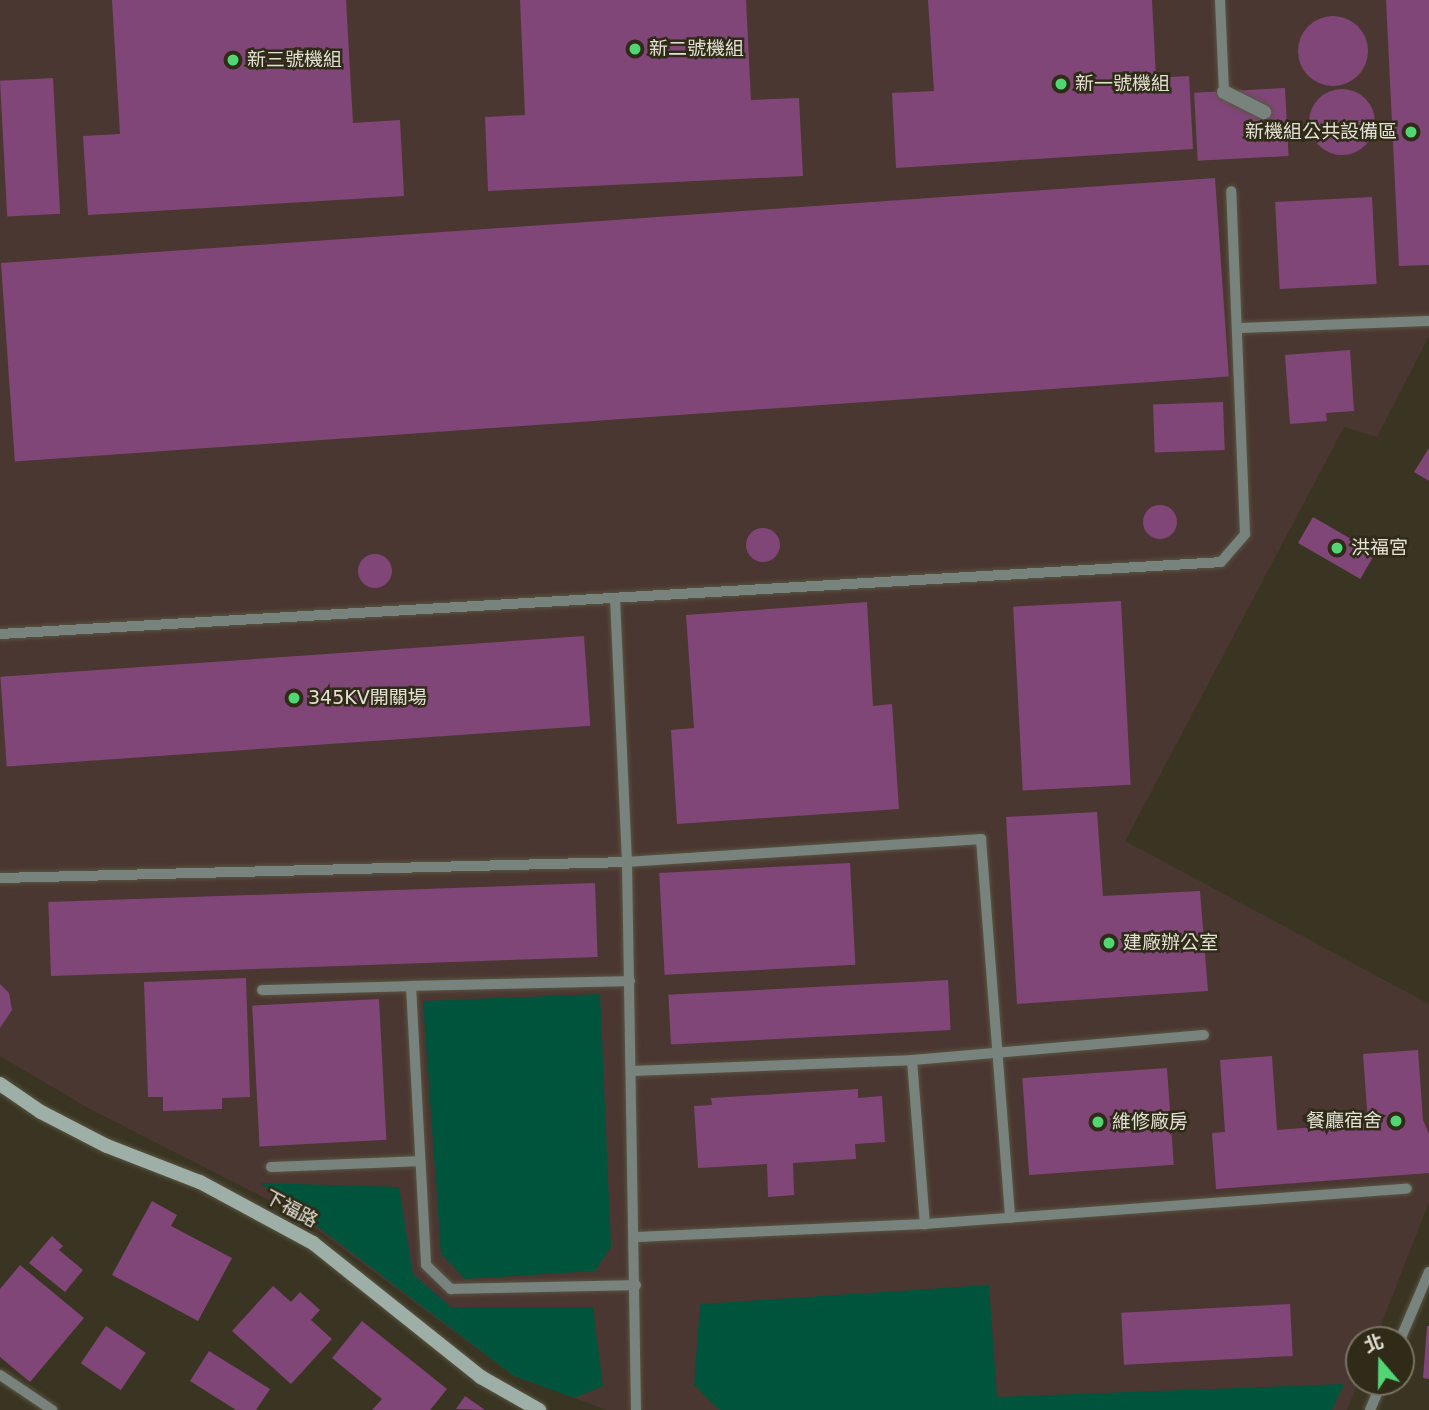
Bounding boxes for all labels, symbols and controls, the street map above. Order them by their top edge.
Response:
place label: 新二號機組 [649,38,744,60]
marker: 新二號機組 [627,41,643,57]
place label: 新三號機組 [247,49,342,71]
marker: 新三號機組 [225,52,241,68]
place label: 新一號機組 [1075,73,1170,95]
marker: 新一號機組 [1053,76,1069,92]
place label: 新機組公共設備區 [1245,121,1397,143]
marker: 新機組公共設備區 [1403,124,1419,140]
place label: 洪福宮 [1351,537,1408,559]
marker: 洪福宮 [1329,540,1345,556]
place label: 345KV開關場 [308,687,427,709]
marker: 345KV開關場 [286,690,302,706]
place label: 建廠辦公室 [1123,932,1218,954]
marker: 建廠辦公室 [1101,935,1117,951]
place label: 餐廳宿舍 [1306,1110,1382,1132]
place label: 維修廠房 [1112,1111,1188,1133]
marker: 餐廳宿舍 [1388,1113,1404,1129]
marker: 維修廠房 [1090,1114,1106,1130]
street label: 下福路 [260,1186,322,1232]
north arrow [1345,1326,1415,1396]
text: 北 [1361,1330,1386,1357]

